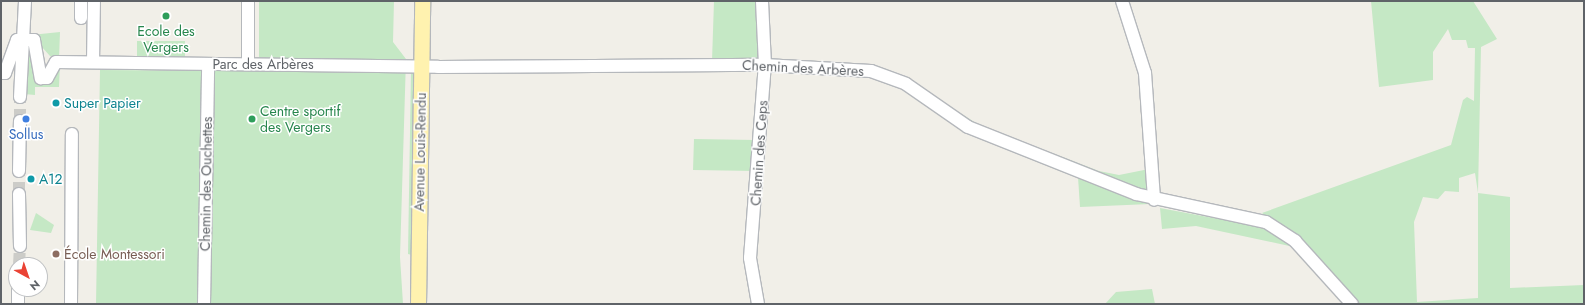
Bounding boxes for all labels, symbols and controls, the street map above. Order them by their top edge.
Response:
marker: Ecole des Vergers [161,11,171,21]
place label: Ecole des Vergers [137,23,195,56]
street label: Parc des Arbères [212,56,314,72]
street label: Chemin des Arbères [742,56,864,80]
street label: Avenue Louis-Rendu [411,92,429,212]
place label: Super Papier [64,95,141,111]
marker: Super Papier [51,98,61,108]
street label: Chemin des Ceps [747,100,771,206]
place label: Centre sportif des Vergers [260,103,341,136]
marker: Sollus [21,114,31,124]
marker: Centre sportif des Vergers [247,114,257,124]
street label: Chemin des Ouchettes [196,117,216,251]
place label: Sollus [9,126,43,142]
place label: A12 [39,171,63,187]
marker: A12 [26,174,36,184]
place label: École Montessori [64,246,165,262]
marker: École Montessori [51,249,61,259]
north arrow [8,257,48,297]
text: N [27,276,44,294]

